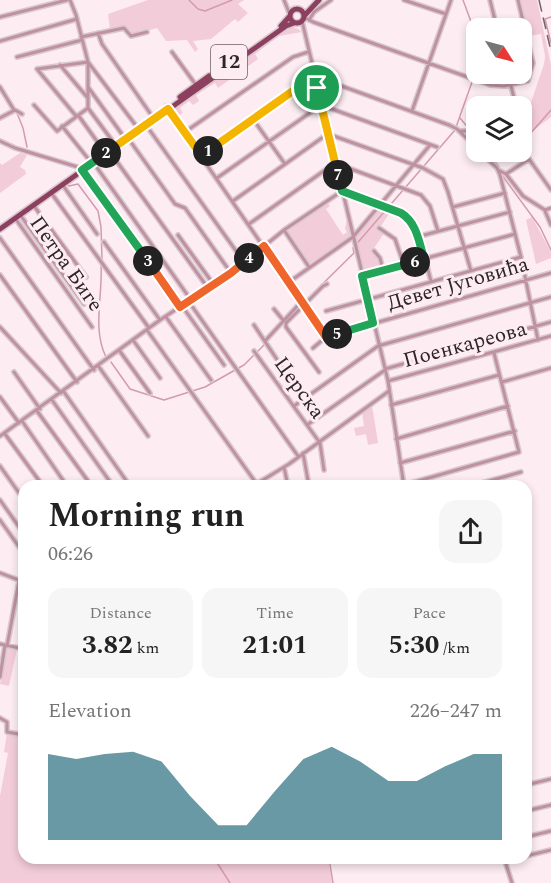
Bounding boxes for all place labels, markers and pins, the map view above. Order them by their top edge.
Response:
pin [291,62,342,113]
pin: 1 [193,136,223,166]
pin: 2 [91,138,121,168]
pin: 7 [323,160,353,190]
pin: 4 [234,243,264,273]
pin: 3 [133,246,163,276]
pin: 6 [400,247,430,277]
pin: 5 [322,319,352,349]

